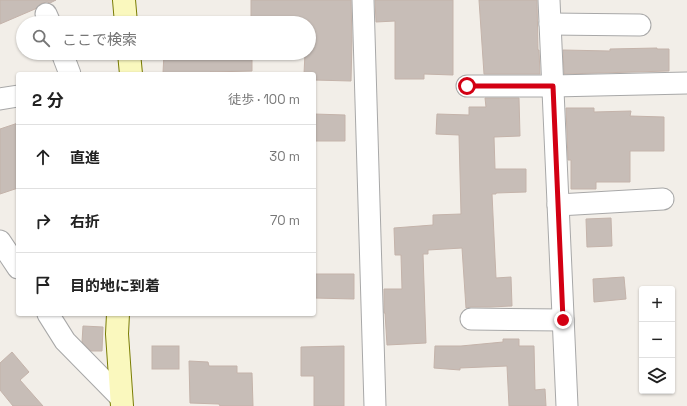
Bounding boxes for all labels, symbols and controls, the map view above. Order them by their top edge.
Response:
search box [16,16,316,60]
icon: search [30,27,52,49]
text: ここで検索 [62,30,137,49]
route start [458,77,476,95]
text: 2 分 [32,89,63,111]
text: 徒歩 · 100 m [228,91,300,108]
icon: ahead [32,146,54,168]
text: 直進 [70,148,100,167]
text: 30 m [269,148,300,165]
icon: right [32,210,54,232]
text: 右折 [70,212,100,231]
text: 70 m [270,212,300,229]
icon: arrive [32,274,54,296]
text: 目的地に到着 [70,276,160,295]
map controls [639,286,675,394]
button: + [639,286,675,322]
route end [554,311,572,329]
button: − [639,322,675,358]
button: layers [639,358,675,394]

